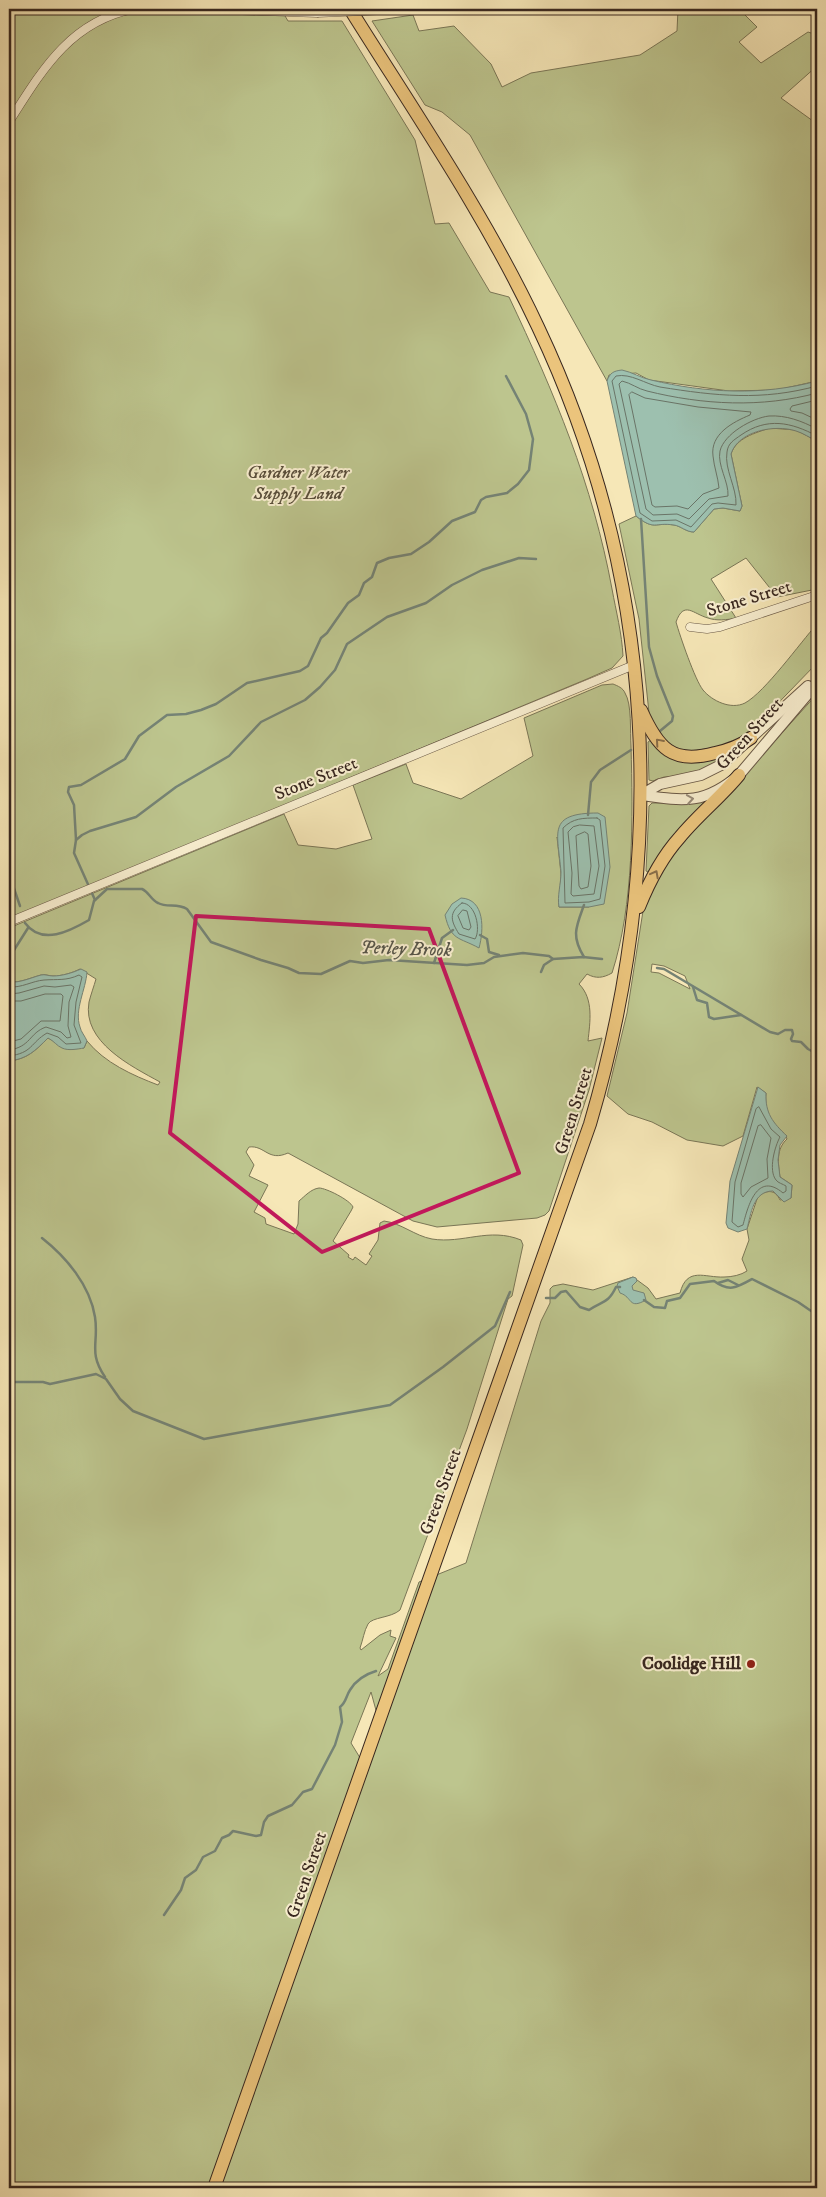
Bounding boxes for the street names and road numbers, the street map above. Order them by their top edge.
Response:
street label: Stone Street [704,576,794,622]
street label: Green Street [712,693,788,775]
street label: Stone Street [271,752,361,806]
street label: Green Street [550,1065,598,1157]
street label: Green Street [415,1446,467,1538]
street label: Green Street [282,1829,332,1921]

